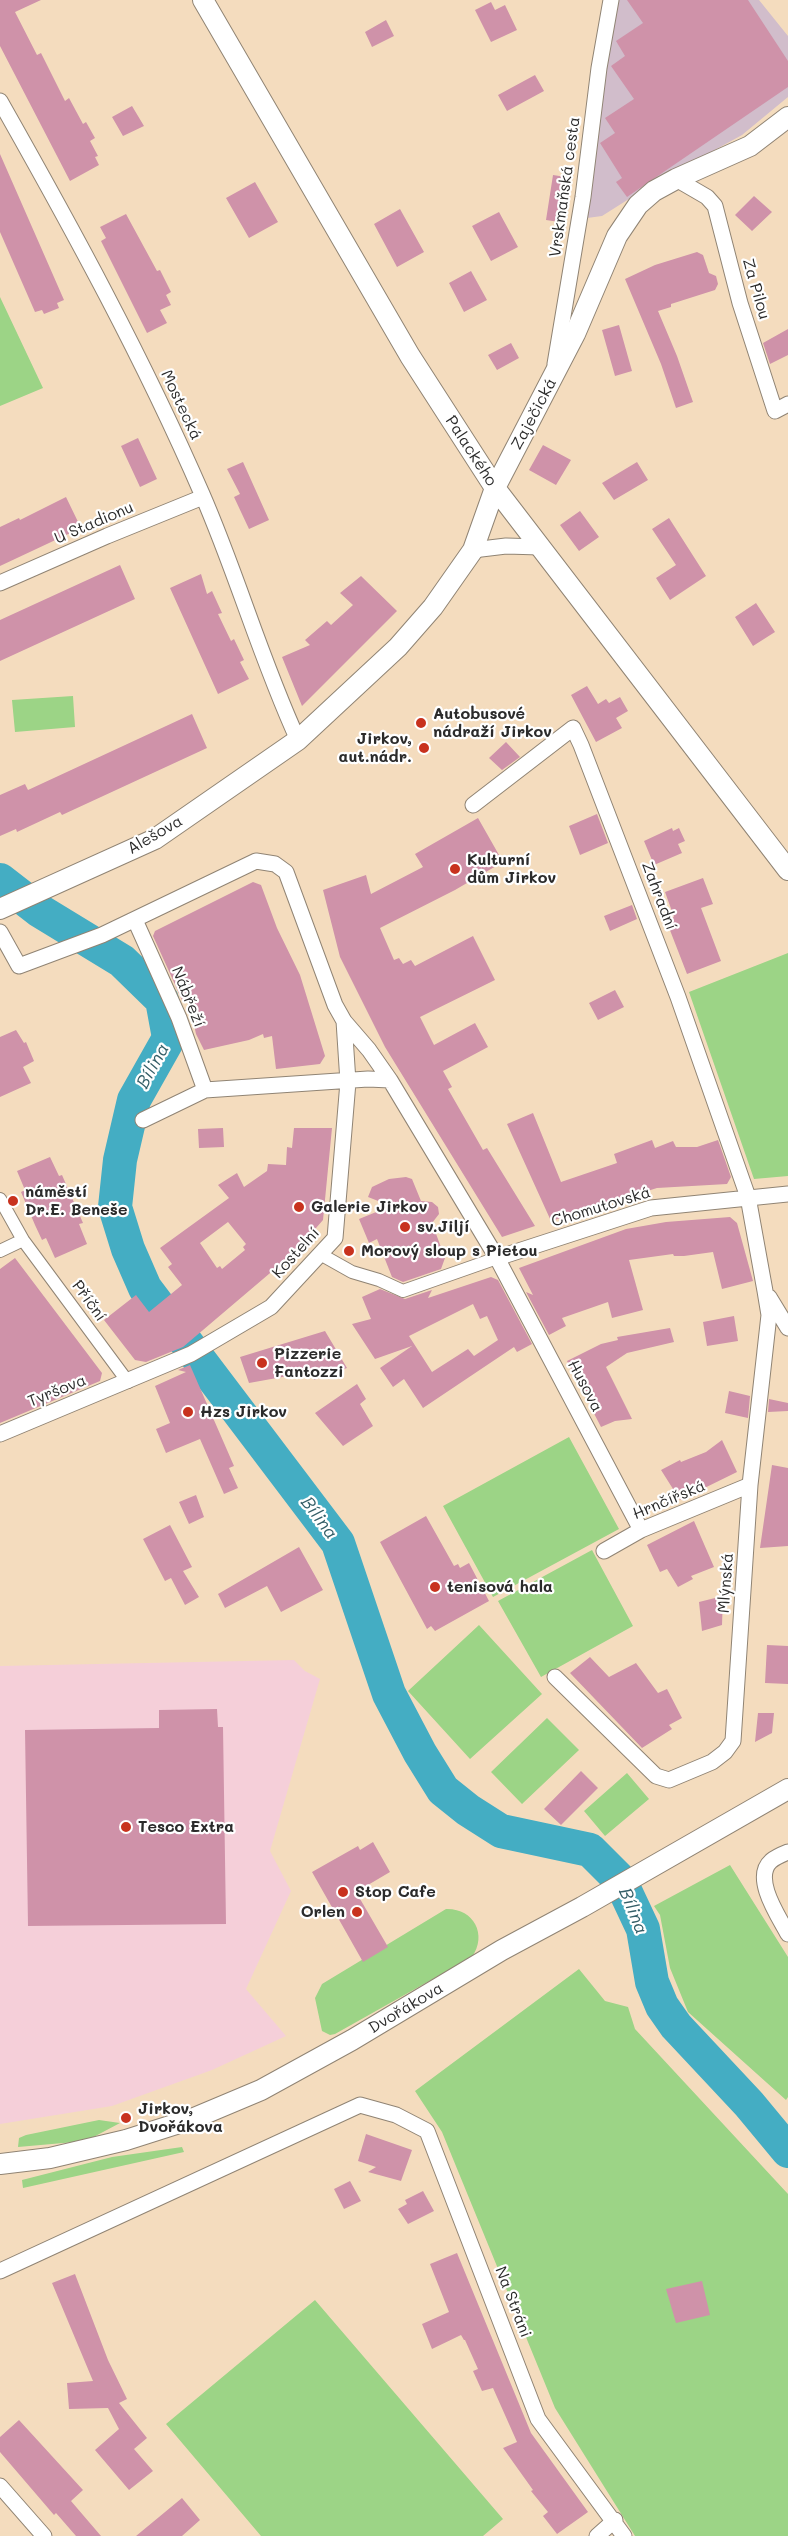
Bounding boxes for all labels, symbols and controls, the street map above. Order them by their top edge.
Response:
street label: Vrskmaňská cesta [546,116,584,258]
street label: Za Pilou [738,256,774,322]
street label: Mostecká [156,367,206,443]
street label: Zaječická [507,375,561,453]
street label: Palackého [441,412,501,490]
street label: U Stadionu [52,498,136,548]
place label: Autobusové nádraží Jirkov [433,704,552,742]
marker: Autobusové nádraží Jirkov [414,716,428,730]
place label: Jirkov, aut.nádr. [339,729,412,767]
marker: Jirkov, aut.nádr. [417,741,431,755]
street label: Alešova [124,812,186,858]
place label: Kulturní dům Jirkov [467,850,556,888]
street label: Zahradní [637,859,681,933]
marker: Kulturní dům Jirkov [448,862,462,876]
street label: Nábřeží [167,964,209,1030]
water label: Bílina [132,1040,174,1092]
place label: náměstí Dr.E. Beneše [25,1182,128,1220]
street label: Chomutovská [549,1183,653,1231]
marker: náměstí Dr.E. Beneše [6,1194,20,1208]
place label: Galerie Jirkov [311,1197,427,1217]
marker: Galerie Jirkov [292,1200,306,1214]
place label: sv.Jiljí [417,1217,470,1237]
marker: sv.Jiljí [398,1220,412,1234]
street label: Kostelní [268,1224,324,1282]
place label: Morový sloup s Pietou [361,1241,538,1261]
marker: Morový sloup s Pietou [342,1244,356,1258]
street label: Příční [68,1277,110,1325]
place label: Pizzerie Fantozzi [274,1344,344,1382]
marker: Pizzerie Fantozzi [255,1356,269,1370]
street label: Husova [563,1357,607,1415]
street label: Tyršova [25,1371,89,1411]
place label: Hzs Jirkov [200,1402,287,1422]
marker: Hzs Jirkov [181,1405,195,1419]
street label: Hrnčířská [630,1476,708,1524]
water label: Bílina [296,1492,342,1544]
street label: Mlýnská [714,1552,738,1614]
place label: tenisová hala [447,1577,553,1597]
marker: tenisová hala [428,1580,442,1594]
place label: Tesco Extra [138,1817,234,1837]
marker: Tesco Extra [119,1820,133,1834]
place label: Stop Cafe [355,1882,436,1902]
marker: Stop Cafe [336,1885,350,1899]
water label: Bílina [614,1885,652,1937]
place label: Orlen [301,1902,345,1922]
marker: Orlen [350,1905,364,1919]
street label: Dvořákova [365,1978,447,2038]
place label: Jirkov, Dvořákova [138,2099,223,2137]
marker: Jirkov, Dvořákova [119,2111,133,2125]
street label: Na Stráni [491,2264,535,2340]

